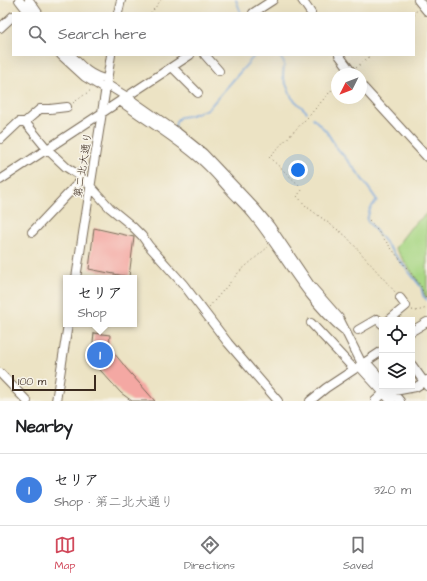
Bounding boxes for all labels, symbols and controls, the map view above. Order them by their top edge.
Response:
search box [12,12,415,56]
icon: search [26,23,48,45]
text: Search here [58,24,147,45]
north arrow [331,68,367,104]
street label: 第二北大通り [70,131,96,199]
your location [288,160,308,180]
popup [63,275,137,327]
text: セリア [77,283,123,304]
text: Shop [77,304,107,322]
map controls [379,317,415,389]
button: locate [379,317,415,353]
pin: 1 [87,340,113,370]
button: layers [379,353,415,389]
scale bar [12,373,96,392]
text: 100 m [18,374,46,389]
text: Nearby [16,415,73,439]
text: セリア [54,470,99,491]
text: 1 [28,481,30,499]
text: 320 m [373,481,411,499]
text: Shop · 第二北大通り [54,493,174,511]
tab: Map [54,534,76,573]
tab: Directions [184,534,235,573]
tab: Saved [343,534,373,573]

